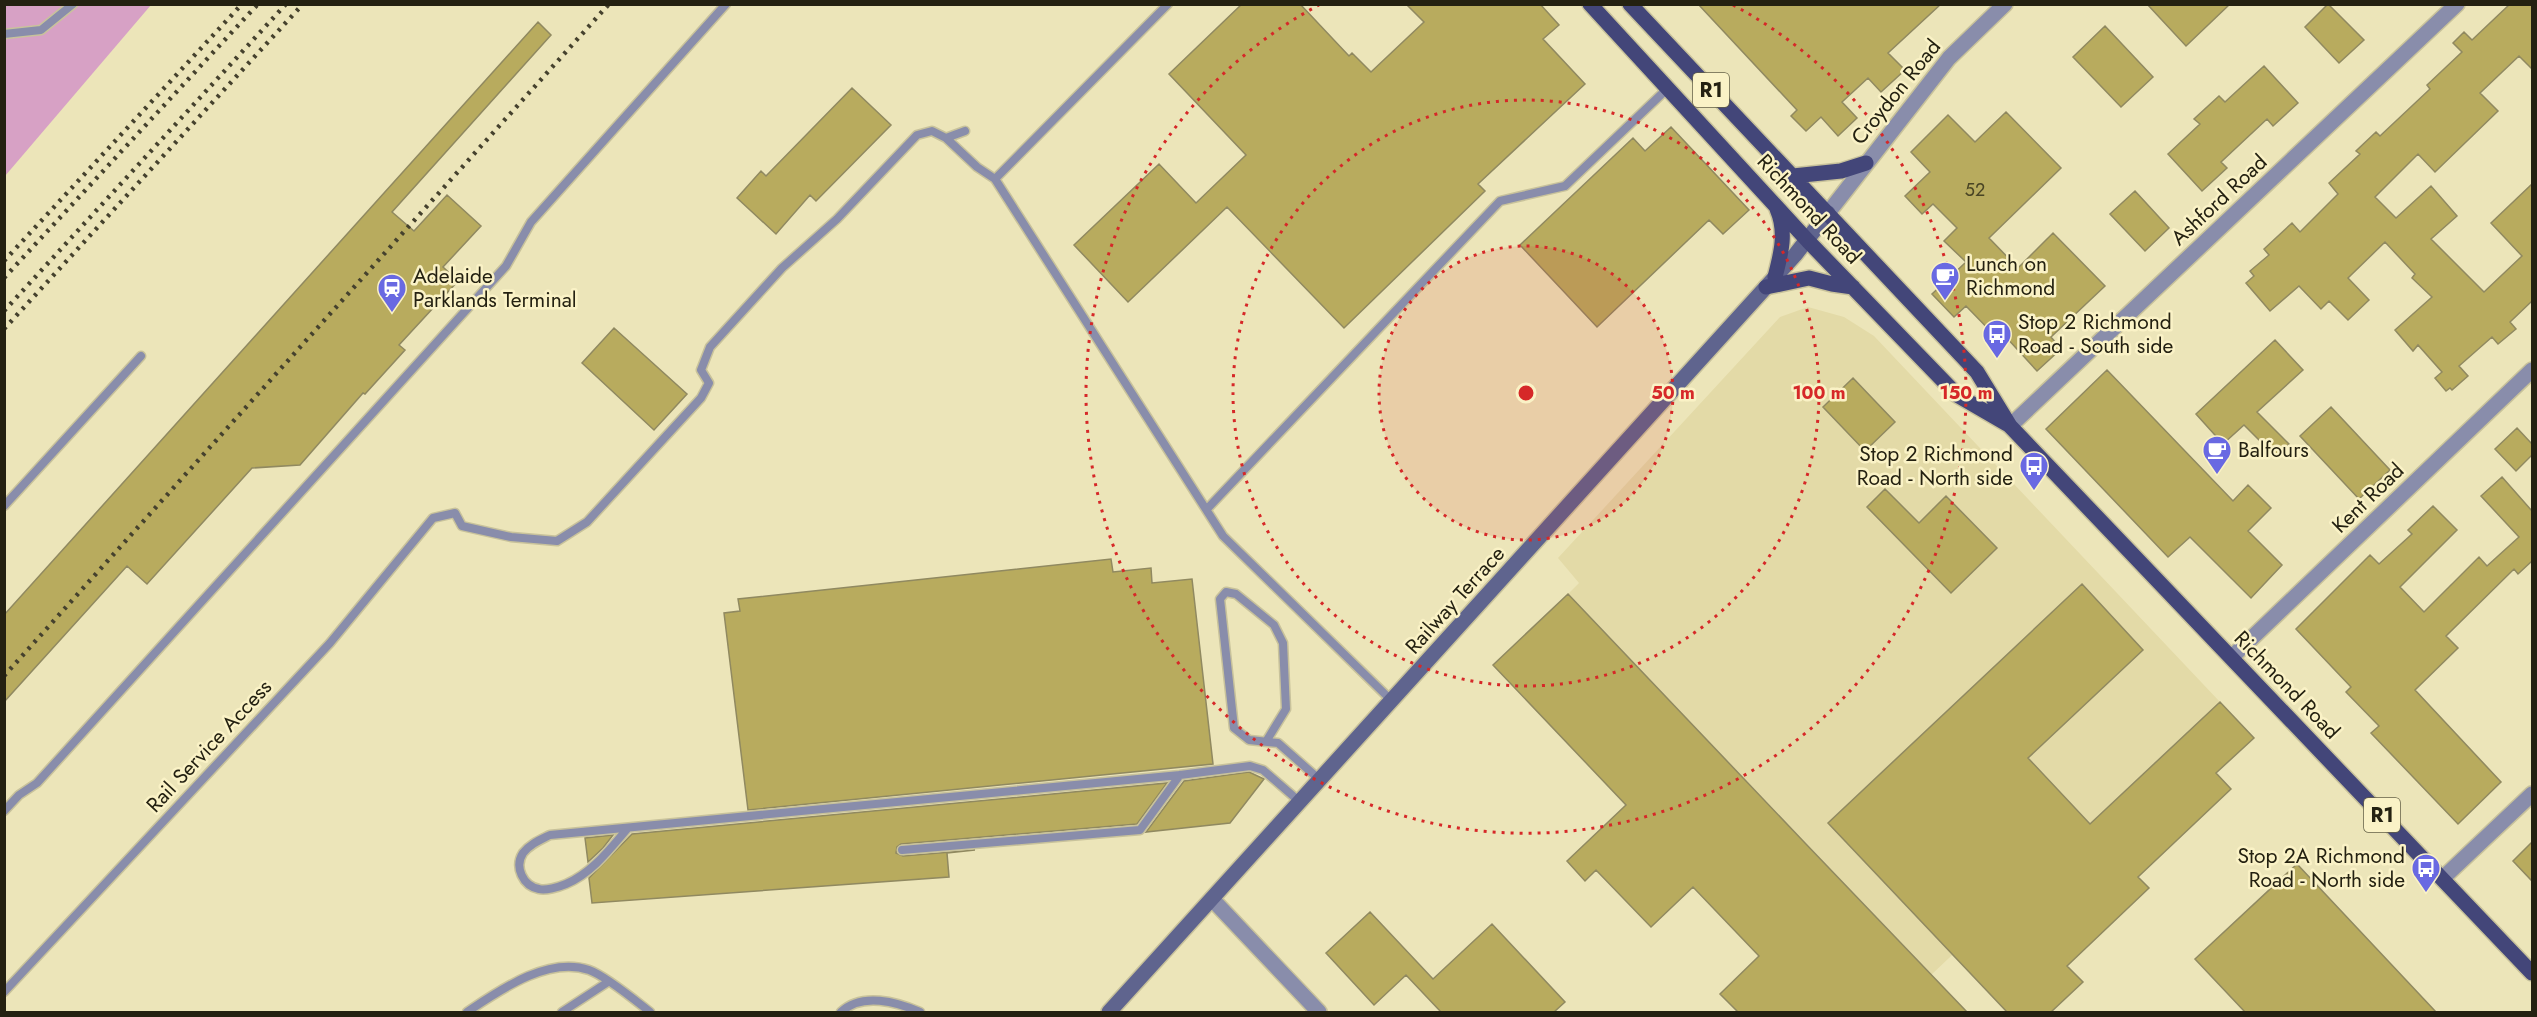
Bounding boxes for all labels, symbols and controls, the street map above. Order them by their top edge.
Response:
street label: Croydon Road [1844,33,1948,151]
road number: R1 [1693,73,1729,107]
street label: Richmond Road [1750,147,1868,271]
street label: Ashford Road [2164,148,2274,252]
house number: 52 [1965,177,1985,203]
place label: Lunch on Richmond [1966,249,2055,303]
cafe icon: Lunch on Richmond [1929,260,1961,302]
place label: Adelaide Parklands Terminal [413,261,577,315]
station icon: Adelaide Parklands Terminal [376,272,408,314]
place label: Stop 2 Richmond Road - South side [2018,307,2174,361]
bus stop icon: Stop 2 Richmond Road - South side [1981,318,2013,360]
text: 50 m [1651,380,1695,406]
text: 100 m [1792,380,1846,406]
text: 150 m [1940,380,1992,406]
centre of rings [1516,383,1536,403]
cafe icon: Balfours [2201,434,2233,476]
place label: Balfours [2238,435,2309,465]
place label: Stop 2 Richmond Road - North side [1857,439,2013,493]
bus stop icon: Stop 2 Richmond Road - North side [2018,450,2050,492]
street label: Kent Road [2325,456,2411,540]
street label: Railway Terrace [1398,539,1512,661]
street label: Richmond Road [2227,624,2347,746]
street label: Rail Service Access [139,673,279,819]
road number: R1 [2364,798,2400,832]
place label: Stop 2A Richmond Road - North side [2237,841,2405,895]
bus stop icon: Stop 2A Richmond Road - North side [2410,852,2442,894]

